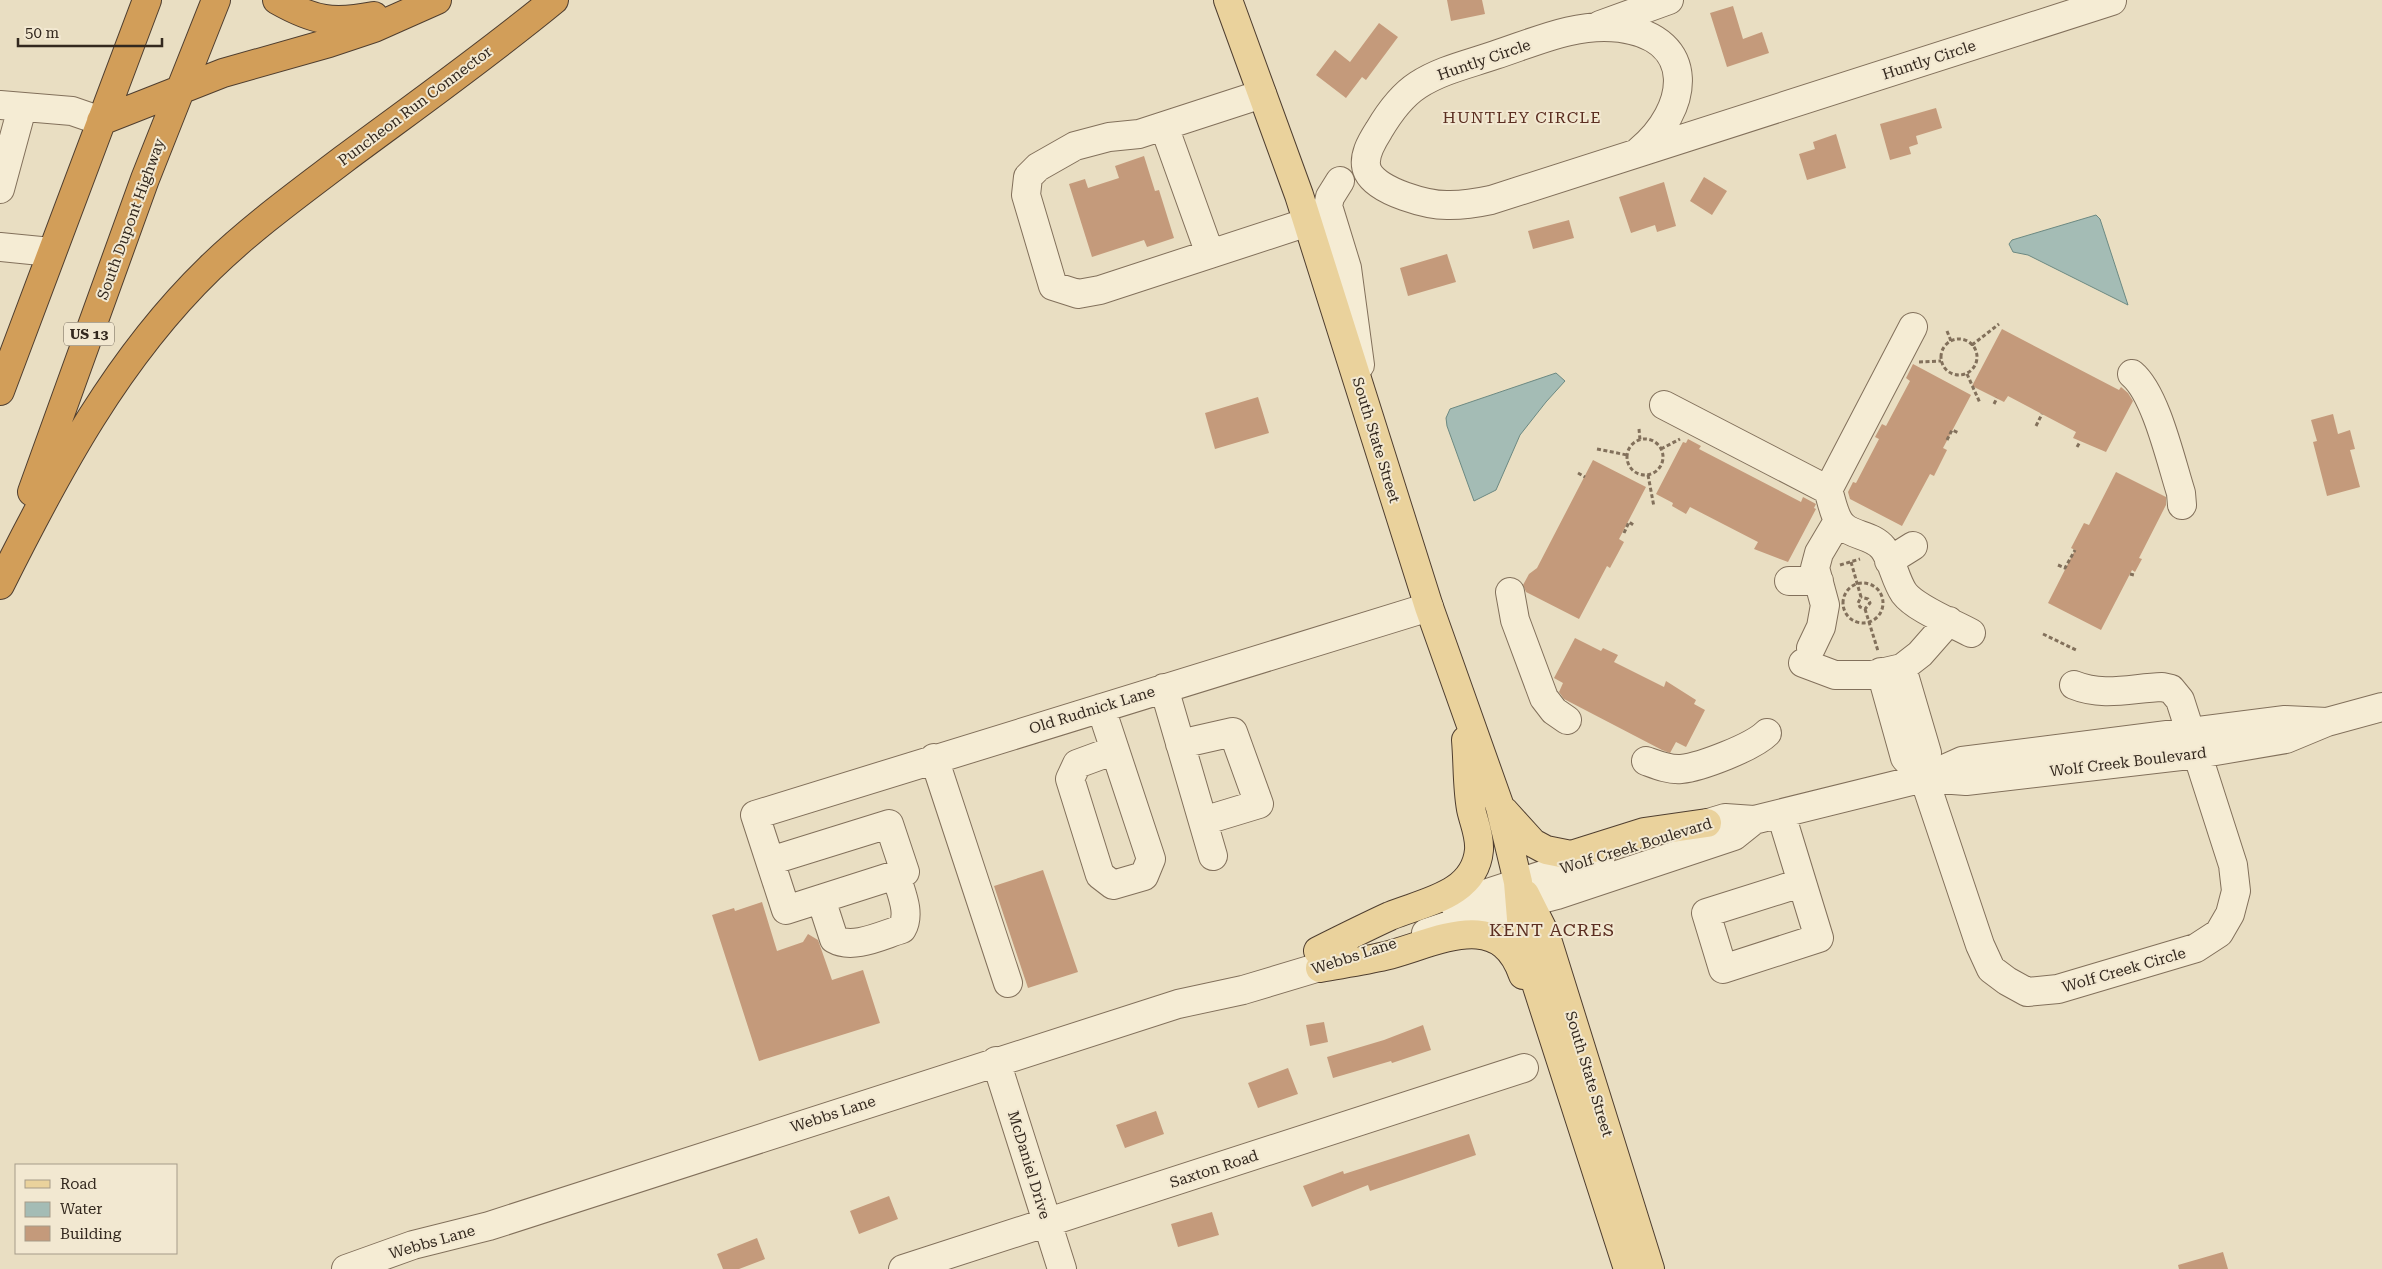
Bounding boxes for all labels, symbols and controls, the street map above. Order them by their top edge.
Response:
scale bar [18,15,161,47]
text: 50 m [25,24,60,42]
street label: Huntly Circle [1435,36,1533,84]
street label: Huntly Circle [1880,36,1978,84]
street label: Puncheon Run Connector [335,42,495,170]
district label: HUNTLEY CIRCLE [1443,108,1601,127]
street label: South Dupont Highway [93,136,169,302]
road number: US 13 [64,322,114,346]
street label: South State Street [1348,375,1404,505]
street label: Old Rudnick Lane [1027,682,1157,738]
street label: Wolf Creek Boulevard [2048,743,2208,781]
street label: Wolf Creek Boulevard [1558,814,1715,878]
district label: KENT ACRES [1489,919,1615,940]
street label: Webbs Lane [1309,934,1399,978]
street label: Wolf Creek Circle [2060,944,2188,996]
street label: South State Street [1561,1009,1617,1139]
street label: Webbs Lane [788,1092,878,1136]
street label: McDaniel Drive [1004,1109,1054,1221]
street label: Saxton Road [1168,1146,1261,1192]
legend [15,1164,178,1254]
text: Road [60,1175,97,1193]
text: Water [60,1200,102,1218]
street label: Webbs Lane [387,1221,477,1263]
text: Building [60,1225,122,1243]

